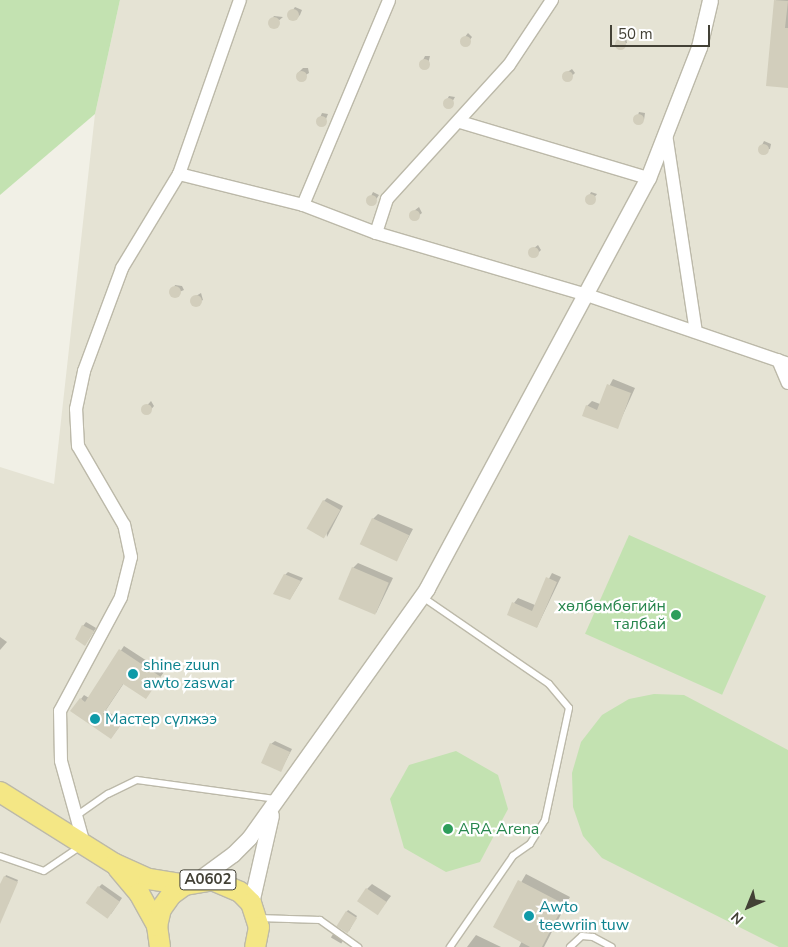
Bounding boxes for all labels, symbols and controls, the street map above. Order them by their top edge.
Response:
scale bar [613,15,713,47]
text: 50 m [618,24,653,44]
place label: хөлбөмбөгийн талбай [558,596,666,634]
marker: хөлбөмбөгийн талбай [670,609,682,621]
place label: shine zuun awto zaswar [143,655,234,693]
marker: shine zuun awto zaswar [127,668,139,680]
place label: Мастер сүлжээ [105,709,217,729]
marker: Мастер сүлжээ [89,713,101,725]
place label: ARA Arena [458,819,539,839]
marker: ARA Arena [442,823,454,835]
road number: A0602 [179,868,237,892]
north arrow [723,882,773,932]
place label: Awto teewriin tuw [539,897,629,935]
text: N [727,908,748,929]
marker: Awto teewriin tuw [523,910,535,922]

